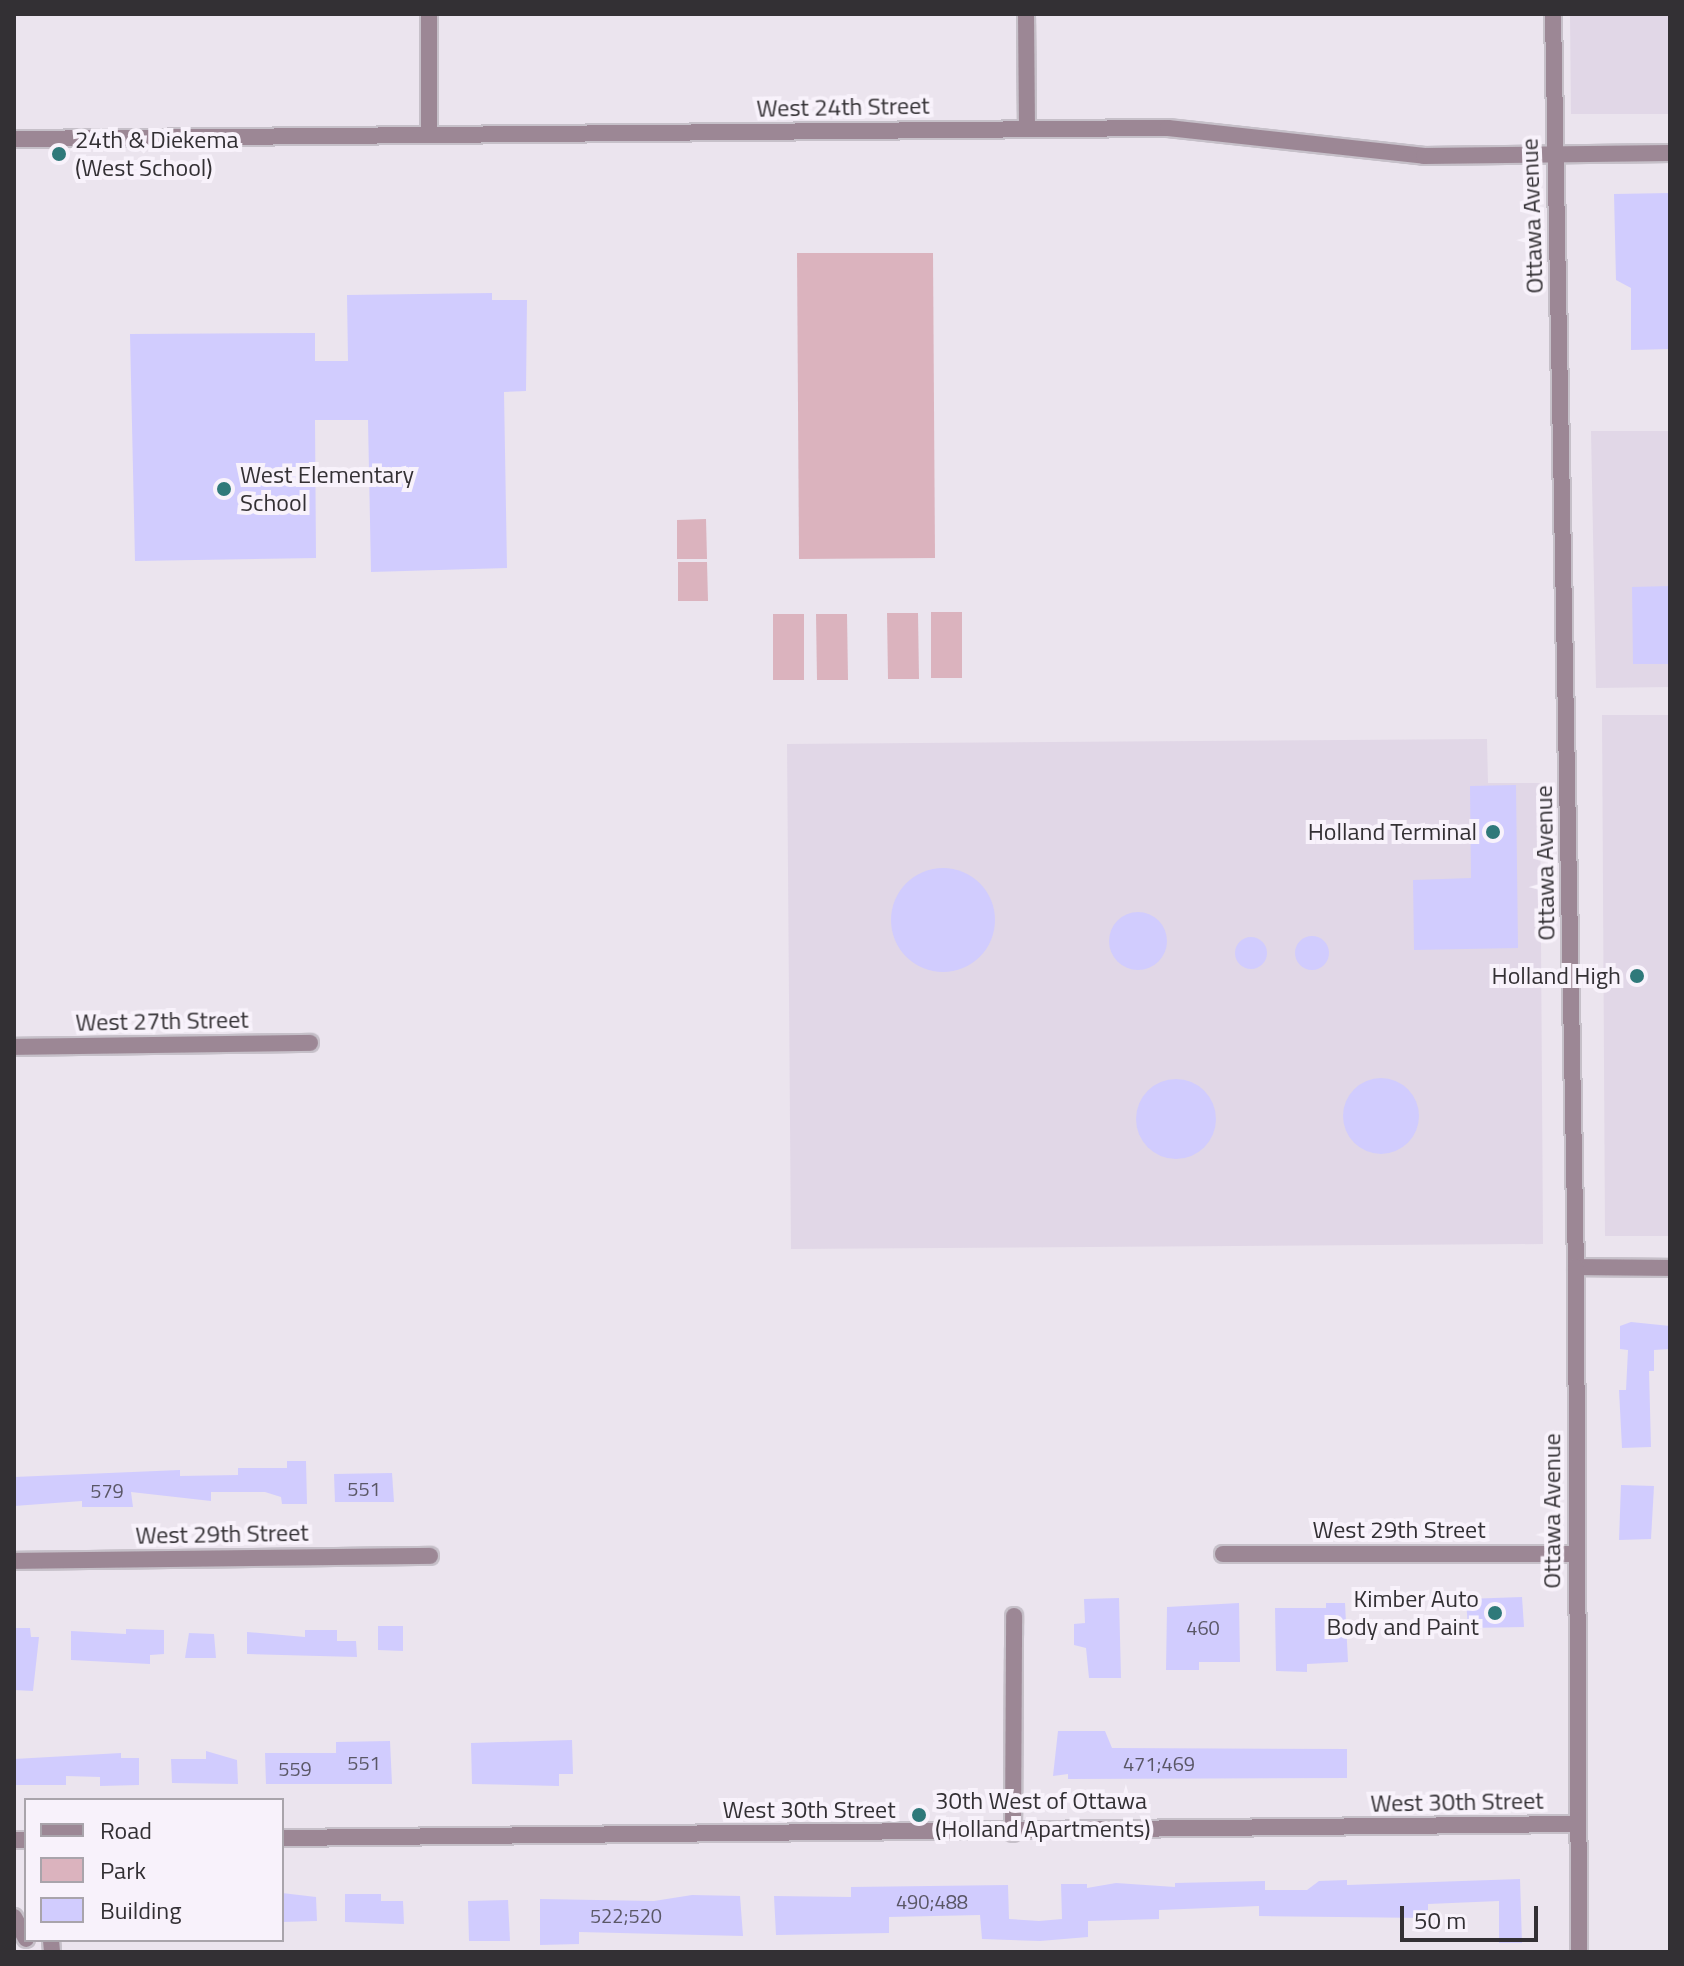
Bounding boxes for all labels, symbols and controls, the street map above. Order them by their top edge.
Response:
street label: West 24th Street [756,91,930,123]
place label: 24th & Diekema (West School) [75,126,239,182]
street label: Ottawa Avenue [1515,138,1549,294]
marker: 24th & Diekema (West School) [50,145,68,163]
place label: West Elementary School [240,461,414,517]
marker: West Elementary School [215,480,233,498]
street label: Ottawa Avenue [1529,785,1561,941]
place label: Holland Terminal [1308,818,1477,846]
marker: Holland Terminal [1484,823,1502,841]
place label: Holland High [1492,962,1621,990]
marker: Holland High [1628,967,1646,985]
street label: West 27th Street [75,1005,249,1037]
street label: Ottawa Avenue [1538,1433,1566,1589]
house number: 551 [347,1476,381,1500]
house number: 579 [90,1478,124,1502]
street label: West 29th Street [1312,1516,1486,1544]
street label: West 29th Street [135,1518,309,1550]
place label: Kimber Auto Body and Paint [1326,1585,1479,1641]
marker: Kimber Auto Body and Paint [1486,1604,1504,1622]
house number: 460 [1186,1615,1220,1639]
house number: 551 [347,1750,381,1774]
house number: 471;469 [1123,1751,1195,1775]
house number: 559 [278,1756,312,1780]
street label: West 30th Street [1370,1786,1544,1818]
place label: 30th West of Ottawa (Holland Apartments) [935,1787,1151,1843]
street label: West 30th Street [722,1796,896,1824]
legend [24,1798,284,1942]
marker: 30th West of Ottawa (Holland Apartments) [910,1806,928,1824]
text: Road [100,1812,152,1848]
text: Park [100,1852,146,1888]
house number: 490;488 [896,1889,968,1913]
scale bar [1404,1890,1542,1940]
text: Building [100,1892,182,1928]
text: 50 m [1414,1902,1466,1938]
house number: 522;520 [590,1903,662,1927]

